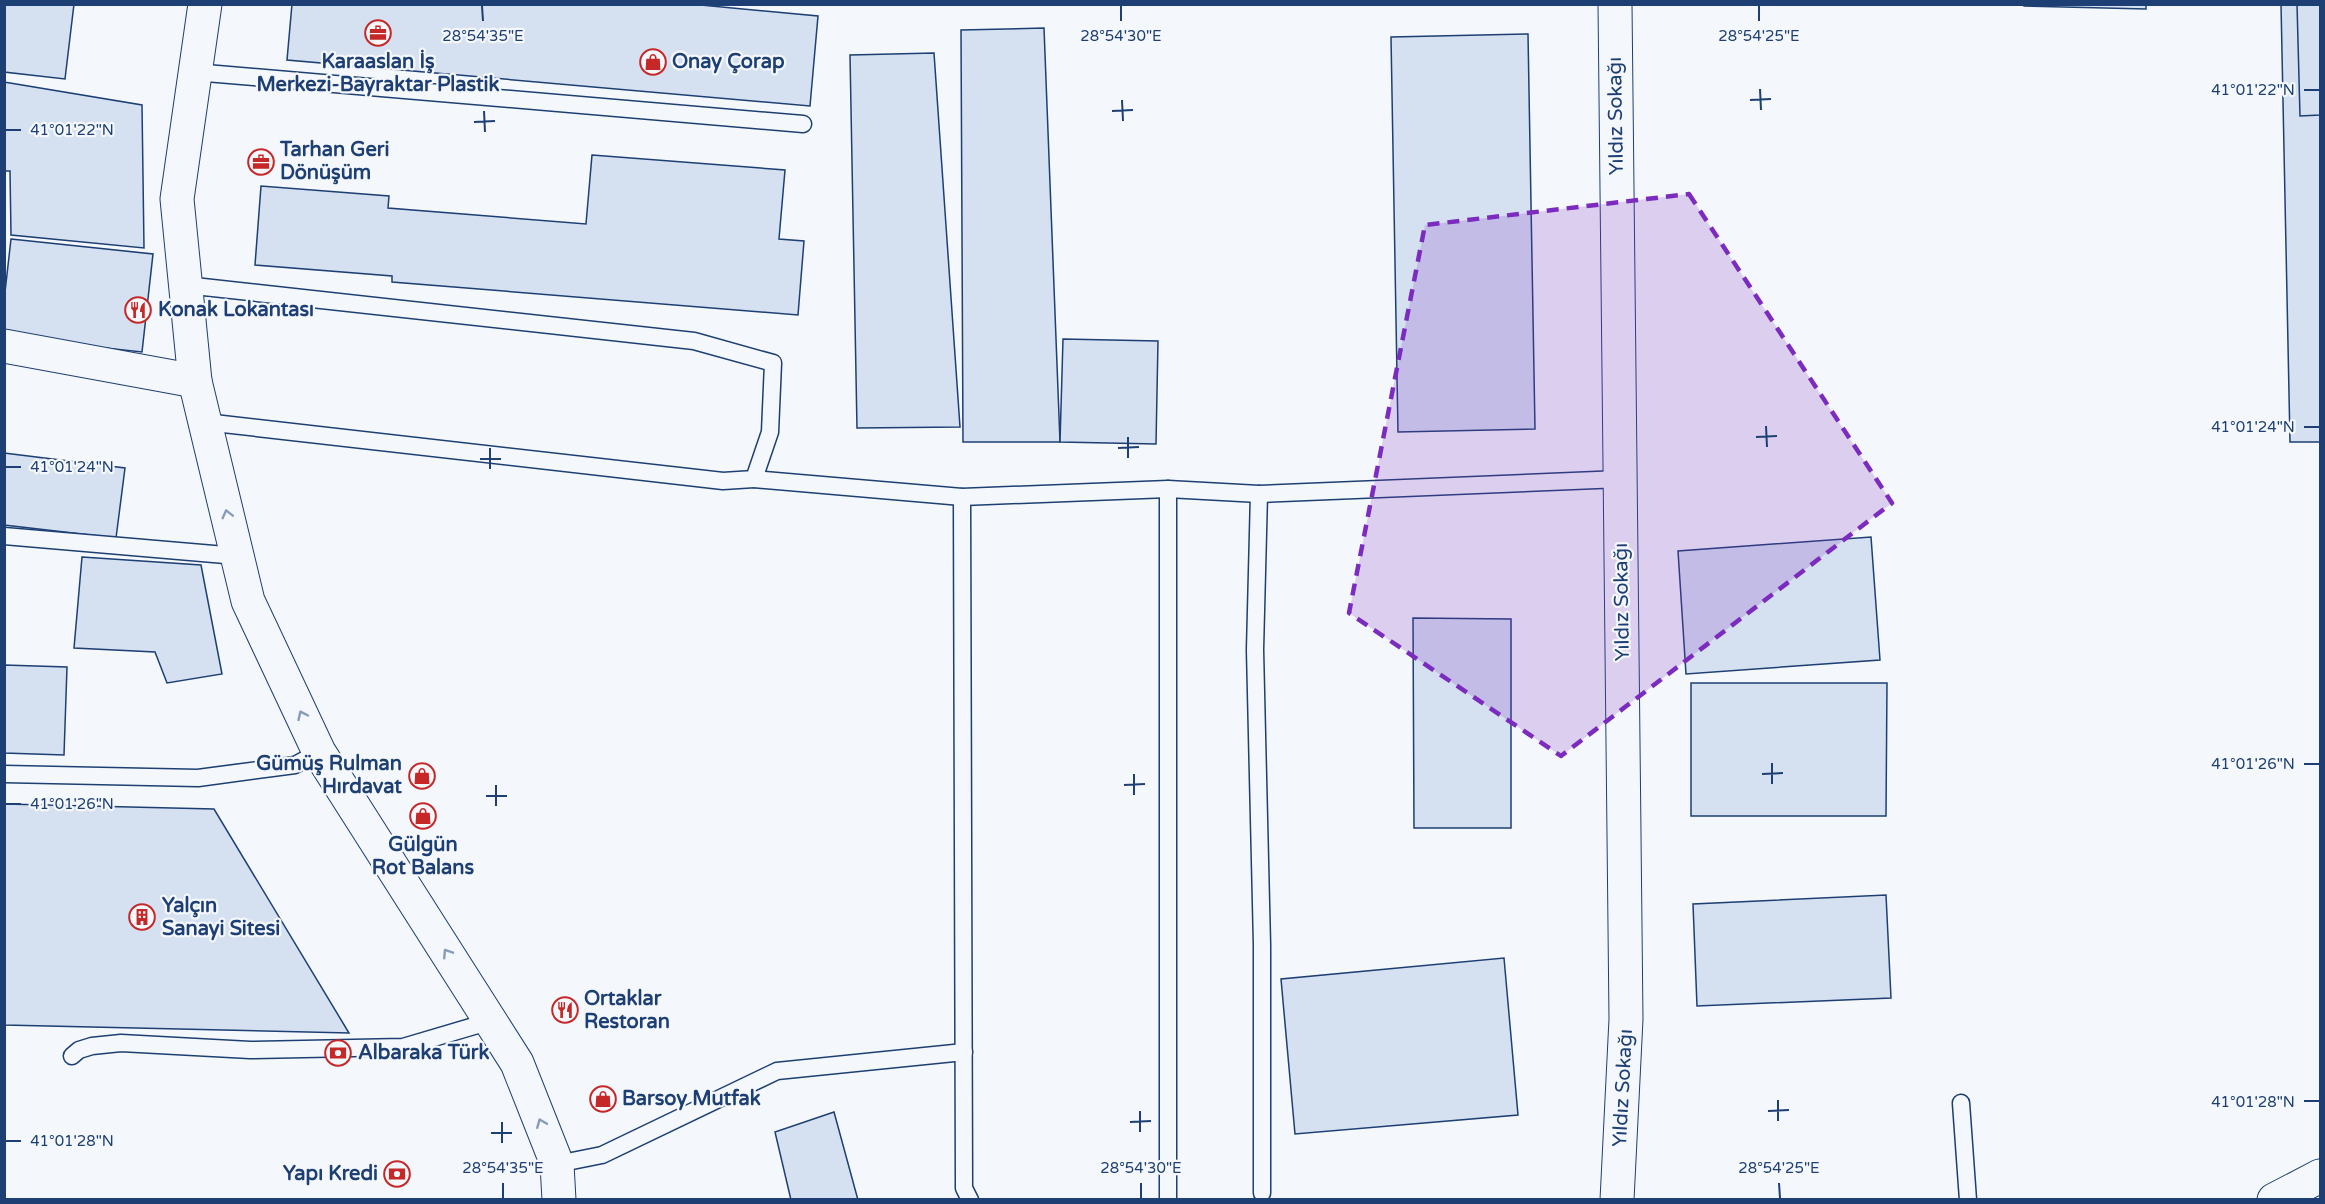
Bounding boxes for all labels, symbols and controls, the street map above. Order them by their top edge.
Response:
office icon: Karaaslan İş Merkezi-Bayraktar Plastik [363,18,393,48]
text: 28°54'35"E [442,27,524,45]
text: 28°54'30"E [1080,27,1162,45]
text: 28°54'25"E [1718,27,1800,45]
shop icon: Onay Çorap [638,47,668,77]
place label: Karaaslan İş Merkezi-Bayraktar Plastik [257,49,500,97]
place label: Onay Çorap [672,50,785,74]
street label: Yıldız Sokağı [1603,57,1629,175]
text: 41°01'22"N [2211,81,2295,99]
text: 41°01'22"N [30,121,114,139]
place label: Tarhan Geri Dönüşüm [279,138,389,185]
office icon: Tarhan Geri Dönüşüm [246,147,276,177]
restaurant icon: Konak Lokantası [123,295,153,325]
place label: Konak Lokantası [158,298,314,322]
text: 41°01'24"N [2211,418,2295,436]
text: 41°01'24"N [30,458,114,476]
one-way arrow [222,509,235,519]
street label: Yıldız Sokağı [1609,543,1635,661]
one-way arrow [297,711,309,722]
place label: Gümüş Rulman Hırdavat [256,752,402,799]
text: 41°01'26"N [2211,755,2295,773]
shop icon: Gümüş Rulman Hırdavat [407,761,437,791]
text: 41°01'26"N [30,795,114,813]
shop icon: Gülgün Rot Balans [408,801,438,831]
place label: Gülgün Rot Balans [372,833,475,880]
place label: Yalçın Sanayi Sitesi [162,894,280,941]
building icon: Yalçın Sanayi Sitesi [127,902,157,932]
one-way arrow [443,949,455,959]
place label: Ortaklar Restoran [584,987,670,1034]
restaurant icon: Ortaklar Restoran [550,995,580,1025]
street label: Yıldız Sokağı [1608,1028,1638,1148]
bank icon: Albaraka Türk [323,1038,353,1068]
place label: Albaraka Türk [358,1041,489,1065]
shop icon: Barsoy Mutfak [588,1084,618,1114]
place label: Barsoy Mutfak [622,1087,761,1111]
text: 41°01'28"N [2211,1093,2295,1111]
one-way arrow [536,1118,548,1129]
text: 41°01'28"N [30,1132,114,1150]
bank icon: Yapı Kredi [382,1159,412,1189]
text: 28°54'35"E [462,1159,544,1177]
text: 28°54'30"E [1100,1159,1182,1177]
text: 28°54'25"E [1738,1159,1820,1177]
place label: Yapı Kredi [283,1162,378,1186]

